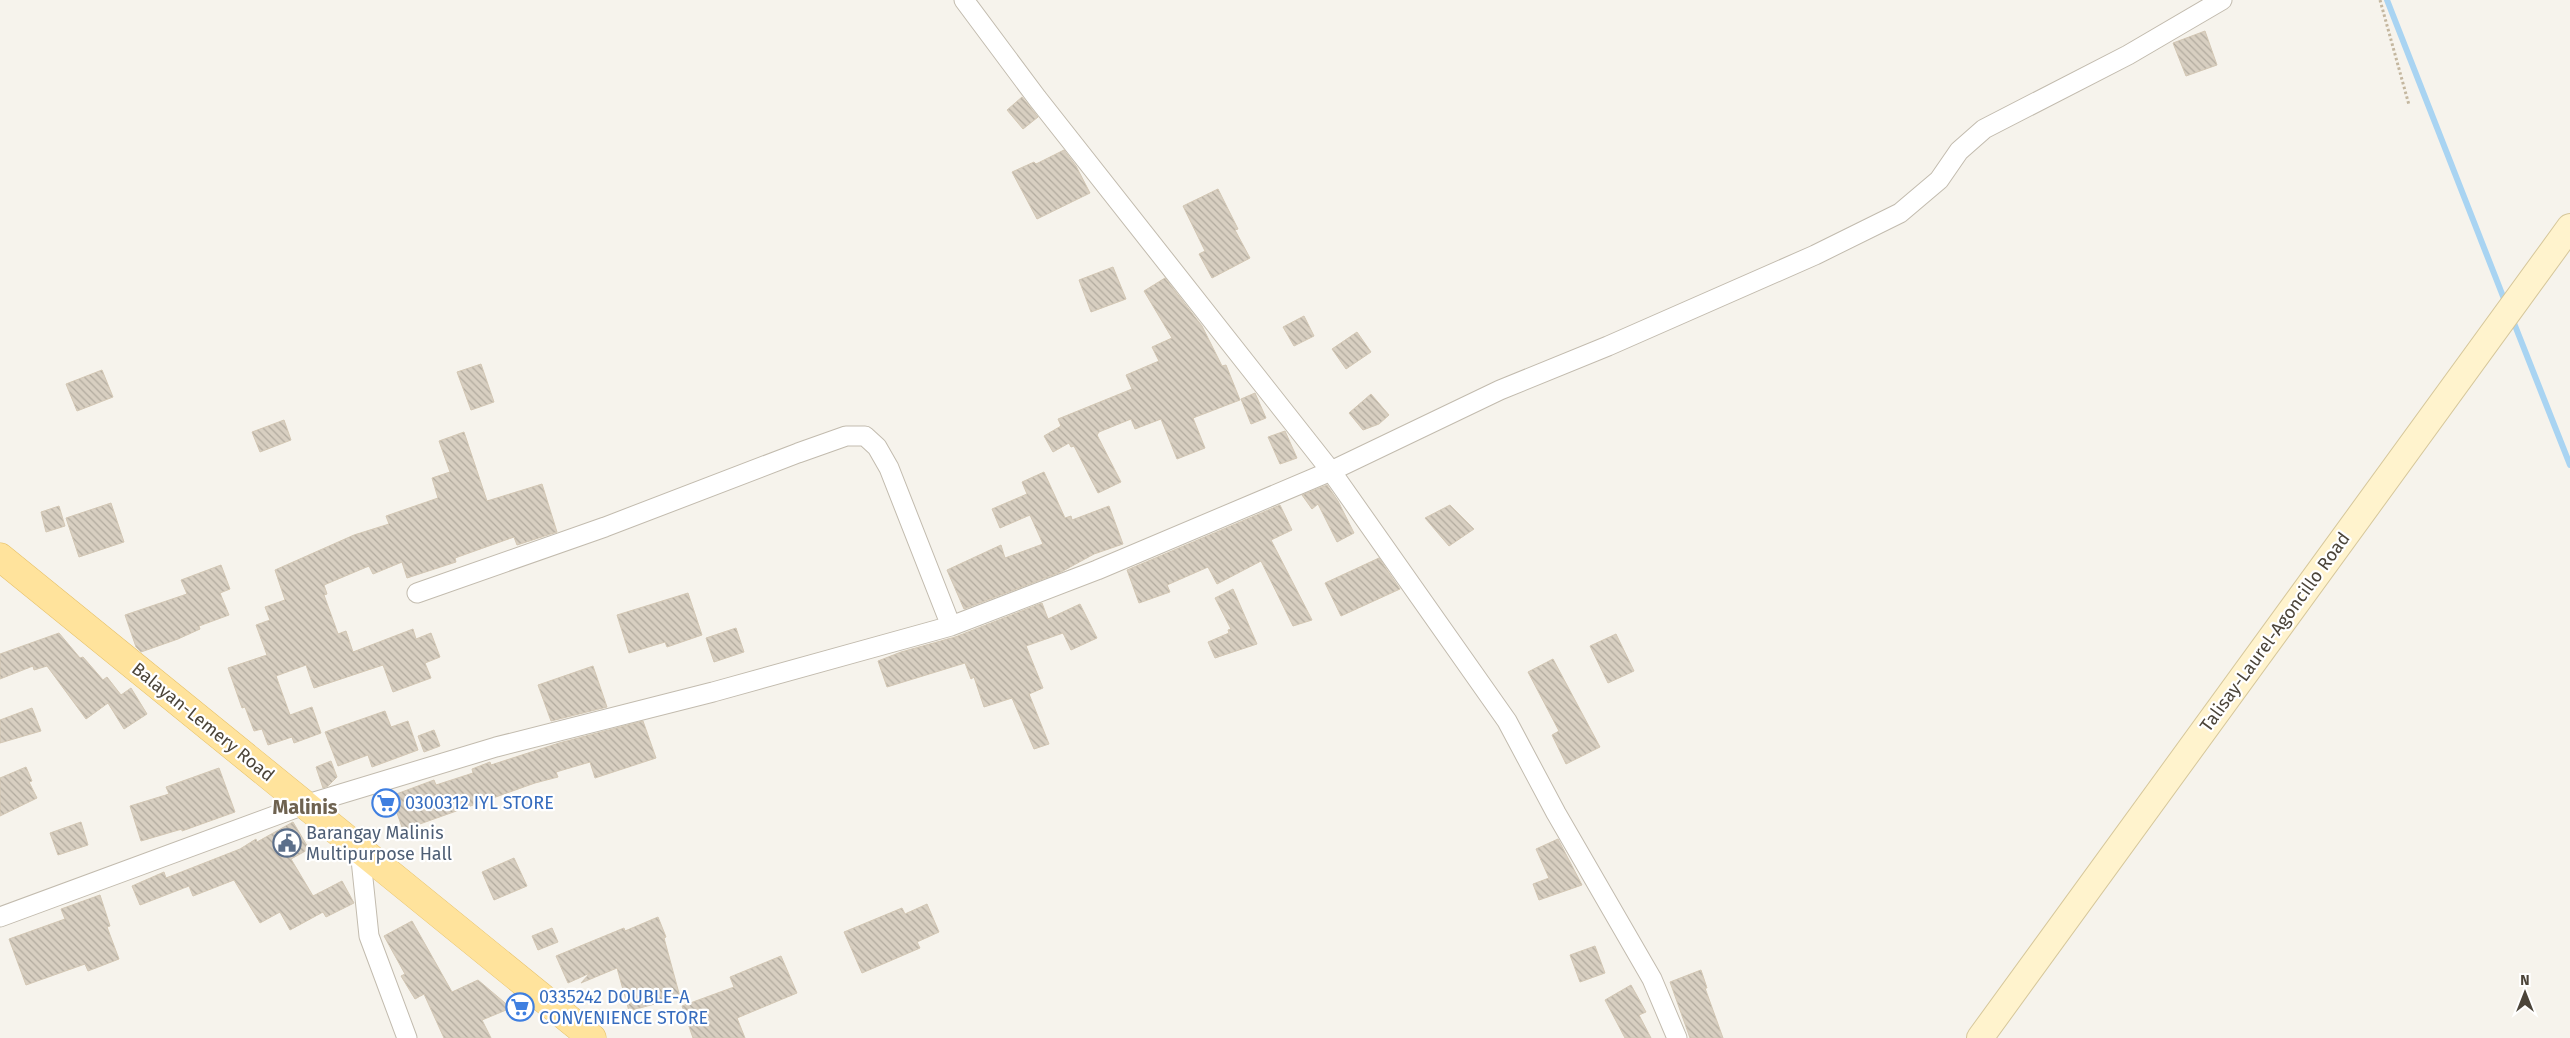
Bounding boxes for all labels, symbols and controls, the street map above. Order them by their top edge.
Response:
street label: Talisay-Laurel-Agoncillo Road [2195,528,2355,736]
street label: Balayan-Lemery Road [127,658,279,786]
supermarket icon: 0300312 IYL STORE [371,788,401,818]
place label: 0300312 IYL STORE [405,792,554,814]
district label: Malinis [273,795,338,819]
place label: Barangay Malinis Multipurpose Hall [306,822,452,865]
public building icon: Barangay Malinis Multipurpose Hall [272,828,302,858]
north arrow [2500,968,2550,1018]
text: N [2520,972,2530,989]
place label: 0335242 DOUBLE-A CONVENIENCE STORE [539,986,708,1029]
supermarket icon: 0335242 DOUBLE-A CONVENIENCE STORE [505,992,535,1022]

